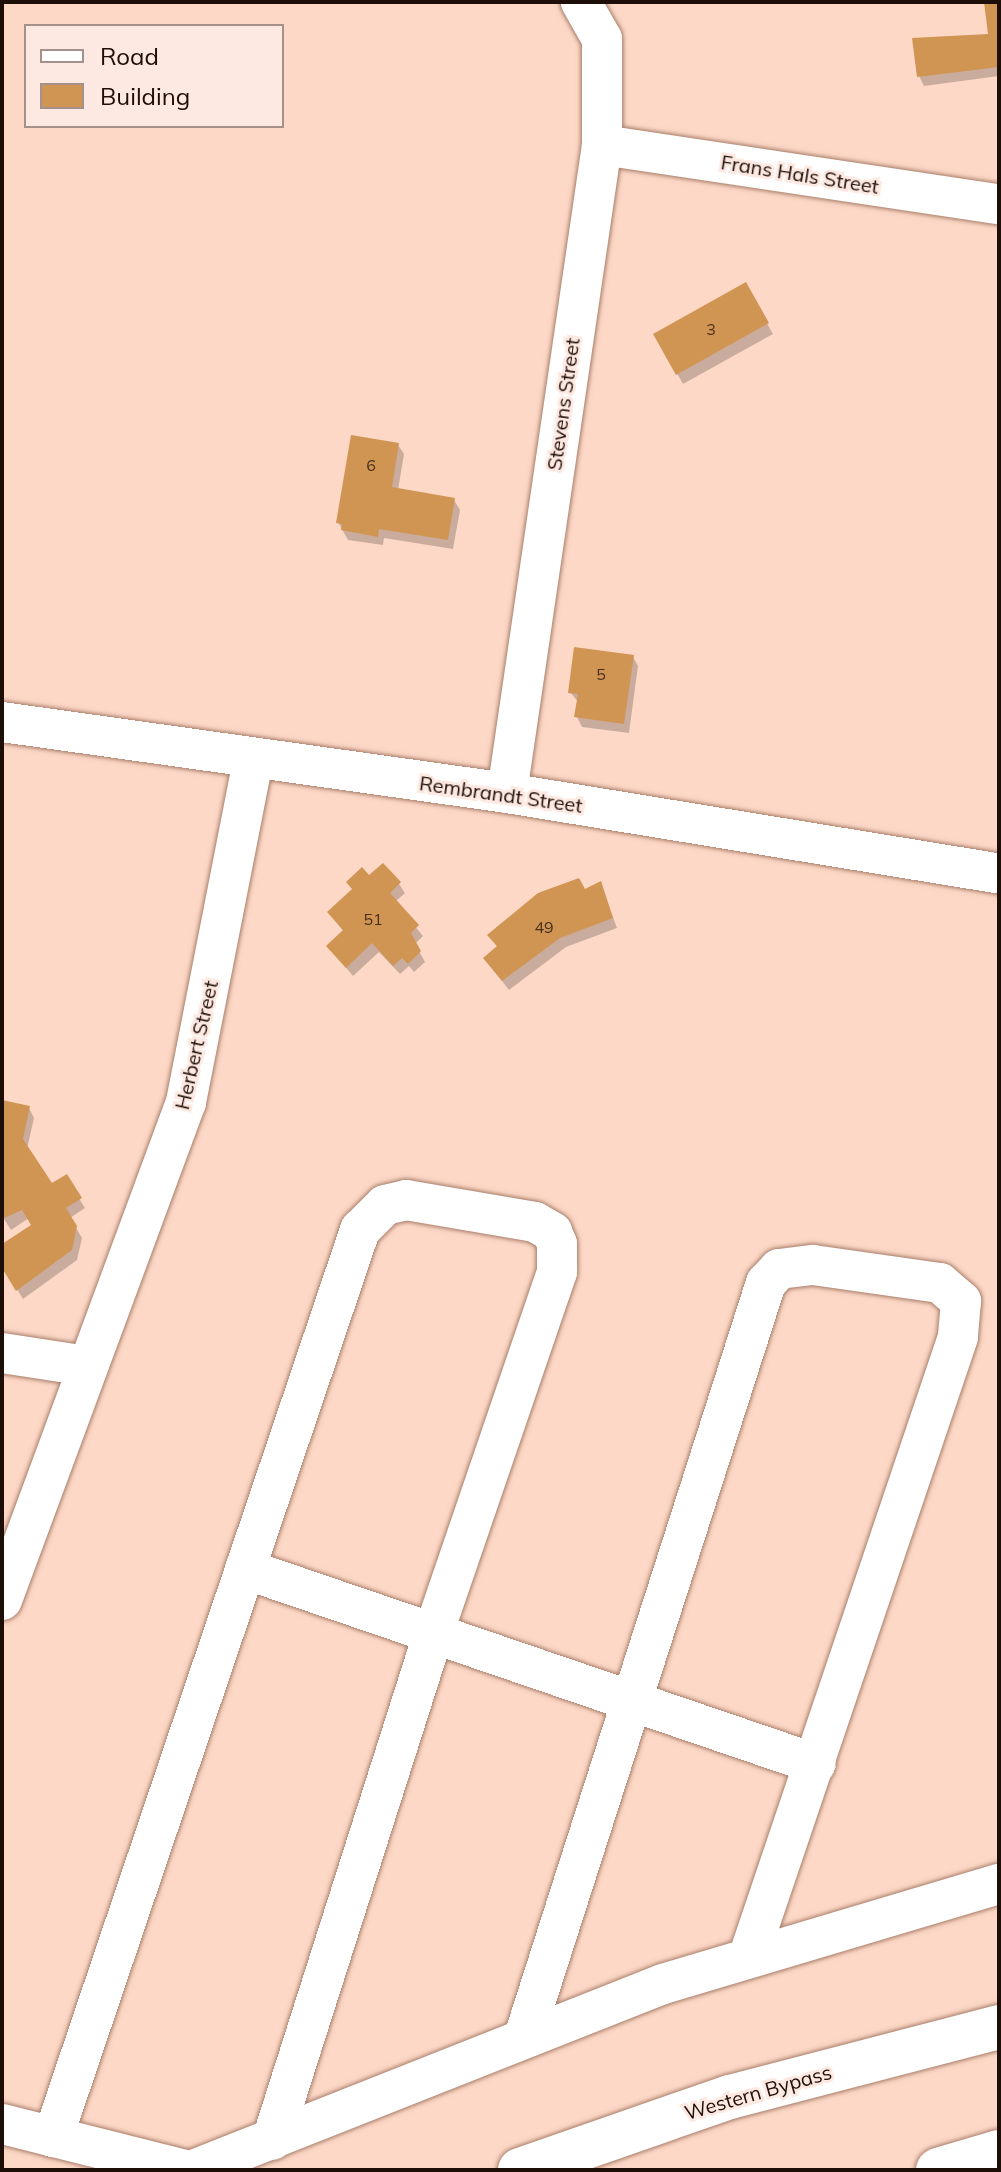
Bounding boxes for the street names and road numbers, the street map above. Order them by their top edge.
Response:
street label: Frans Hals Street [719,150,881,198]
street label: Stevens Street [542,336,584,472]
street label: Rembrandt Street [418,771,584,817]
street label: Herbert Street [169,978,223,1112]
street label: Western Bypass [682,2060,834,2124]

